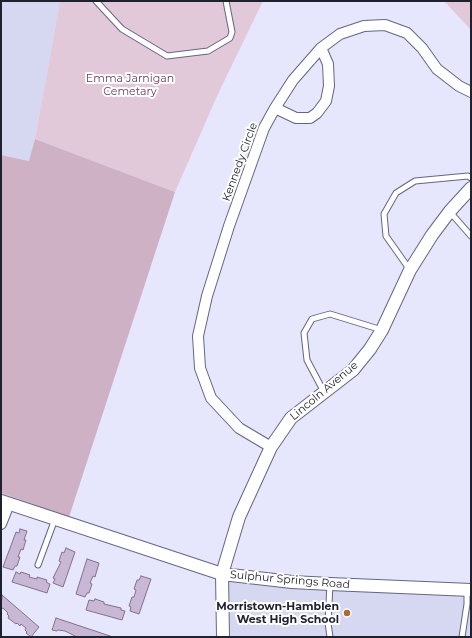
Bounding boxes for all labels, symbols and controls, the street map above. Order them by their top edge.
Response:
park label: Emma Jarnigan Cemetary [86,72,174,98]
street label: Kennedy Circle [220,121,260,203]
street label: Lincoln Avenue [287,359,361,423]
street label: Sulphur Springs Road [230,568,350,592]
place label: Morristown-Hamblen West High School [216,600,339,626]
marker: Morristown-Hamblen West High School [342,608,352,618]

